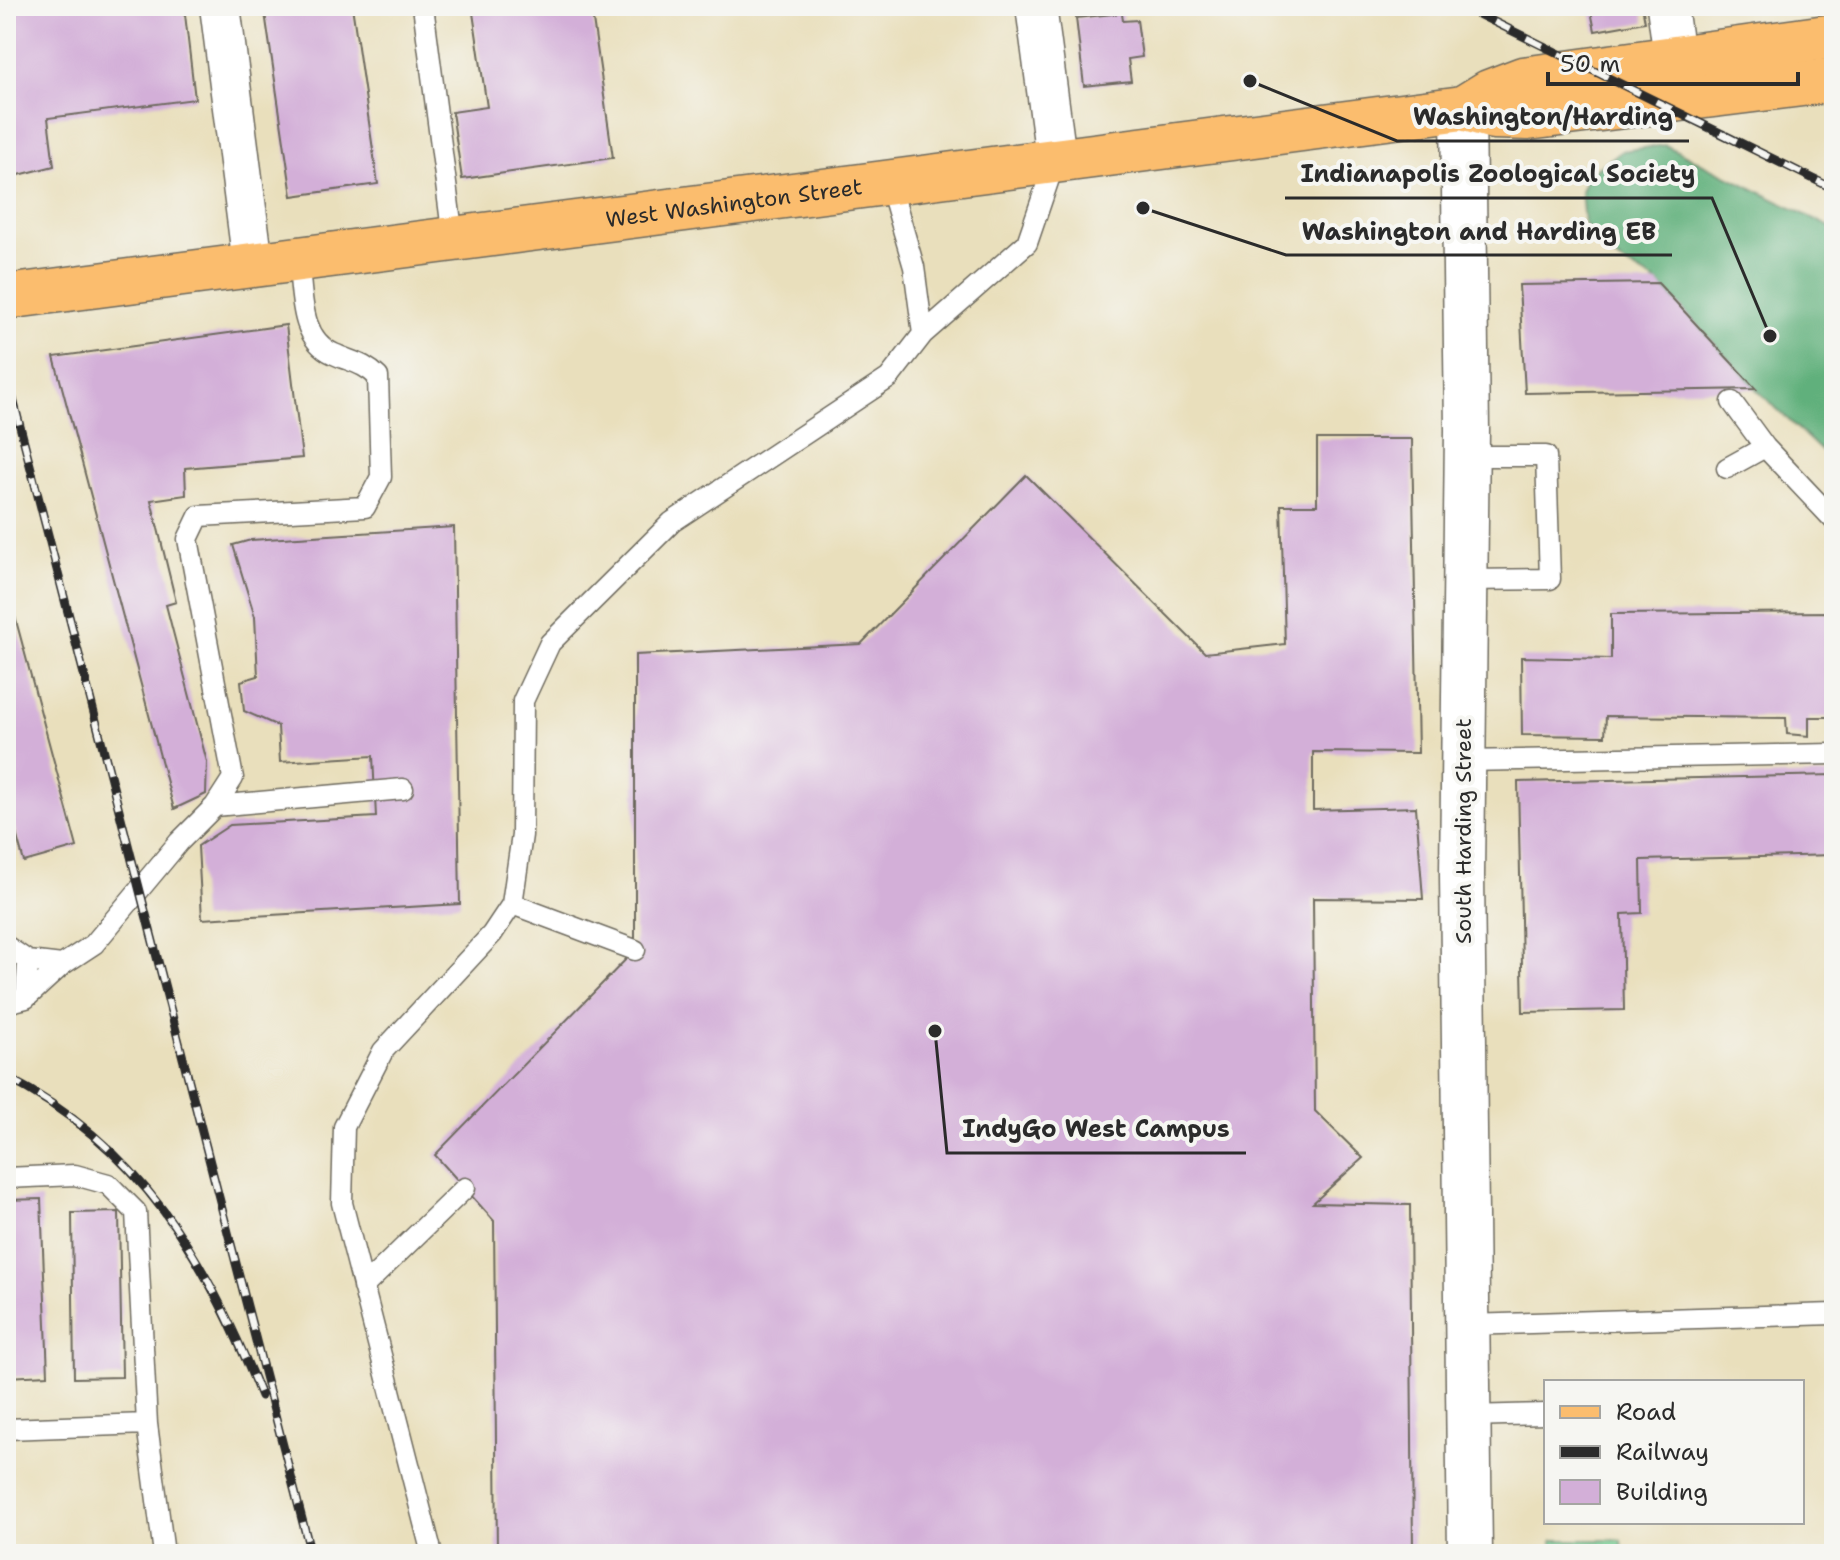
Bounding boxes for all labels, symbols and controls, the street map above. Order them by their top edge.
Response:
scale bar [1548,36,1798,86]
text: 50 m [1560,48,1620,80]
callout: Washington/Harding [1397,93,1689,141]
text: Washington/Harding [1413,101,1673,133]
callout: Indianapolis Zoological Society [1285,150,1712,198]
text: Indianapolis Zoological Society [1300,158,1696,190]
street label: West Washington Street [604,172,864,234]
callout: Washington and Harding EB [1286,207,1672,255]
text: Washington and Harding EB [1302,216,1656,248]
street label: South Harding Street [1449,718,1478,944]
callout: IndyGo West Campus [947,1105,1246,1153]
text: IndyGo West Campus [962,1113,1230,1145]
legend [1544,1380,1804,1524]
text: Road [1616,1396,1676,1428]
text: Railway [1616,1436,1709,1468]
text: Building [1616,1476,1708,1508]

